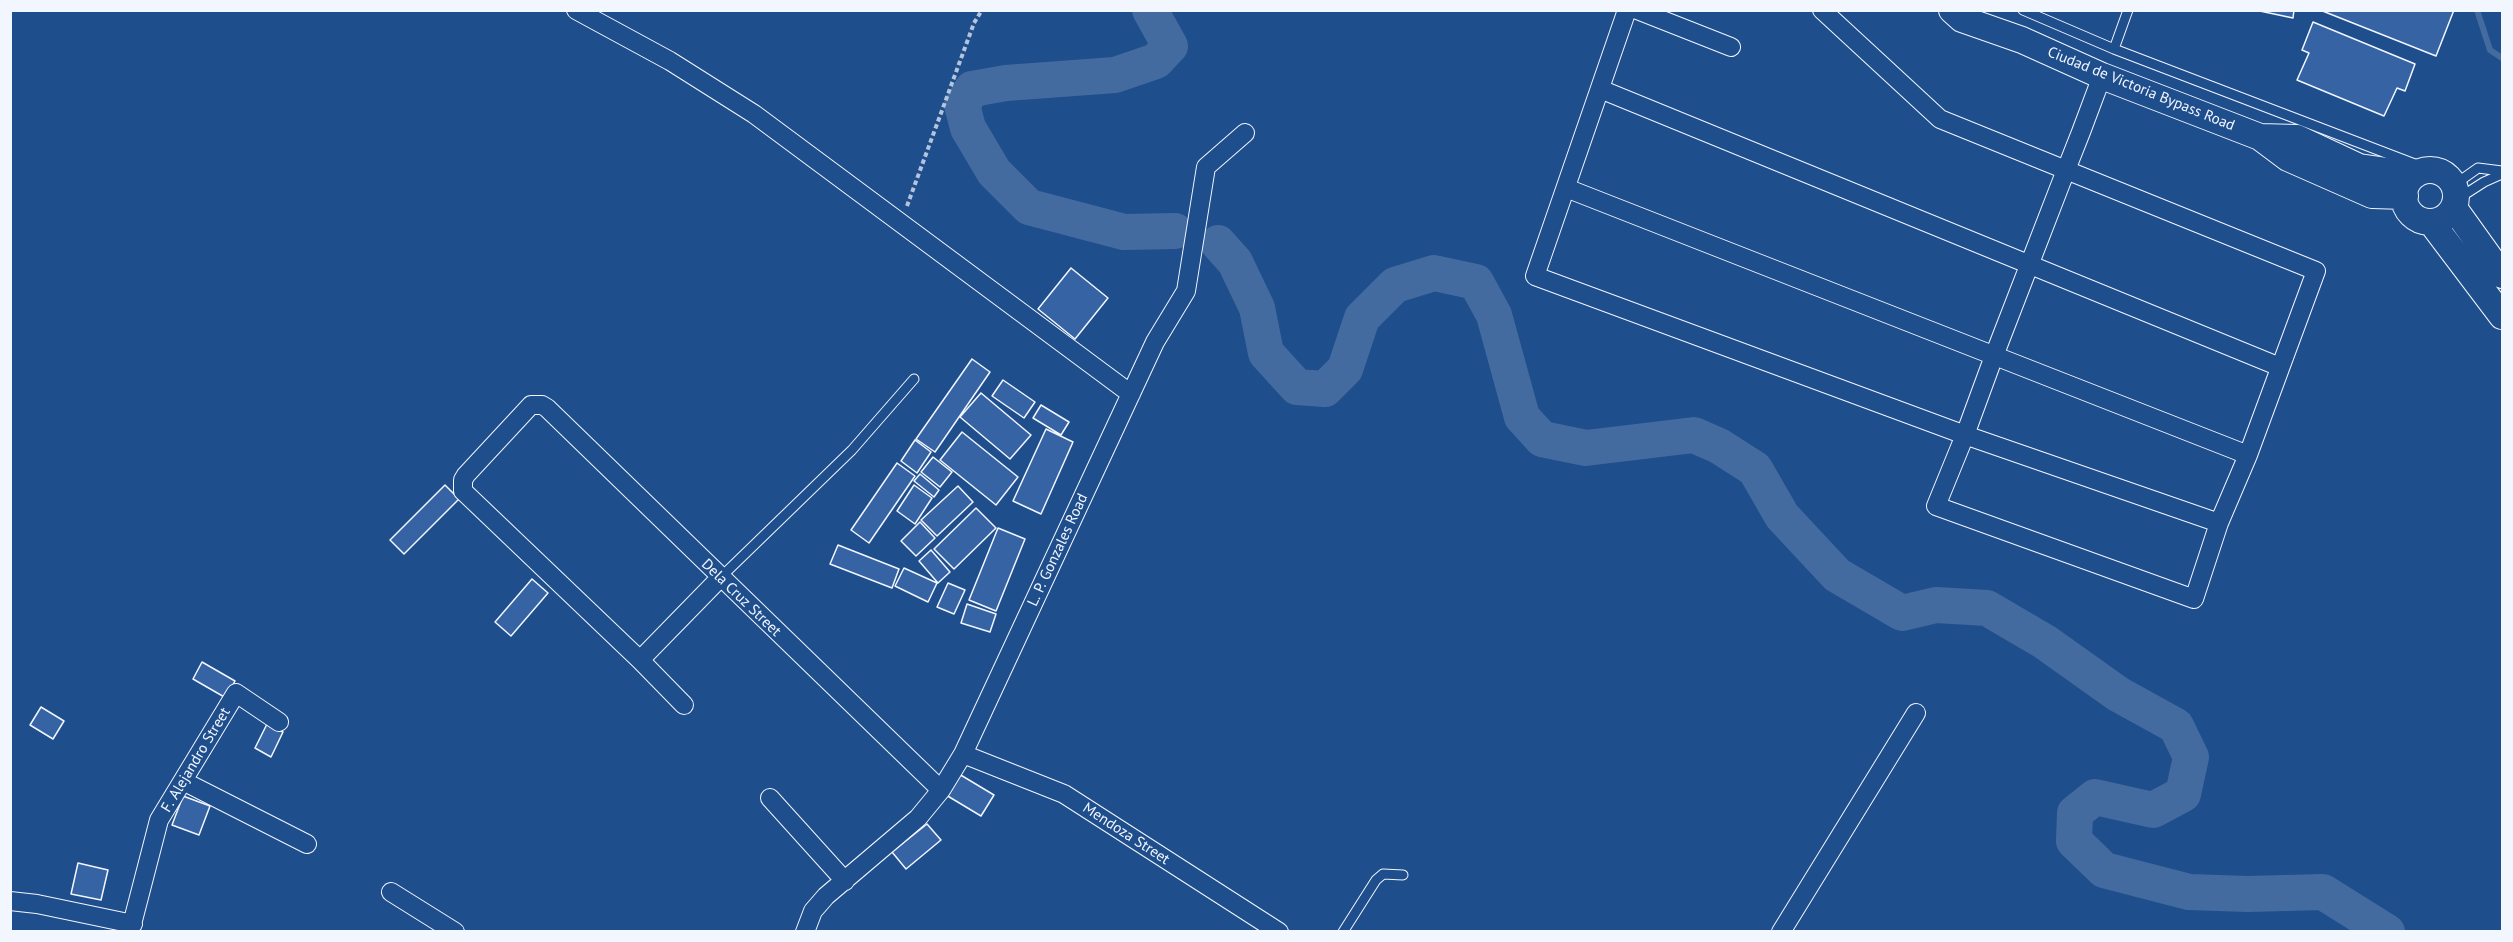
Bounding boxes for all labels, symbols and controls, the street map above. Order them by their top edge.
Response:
street label: Ciudad de Victoria Bypass Road [2045,43,2237,135]
street label: L. P. Gonzales Road [1024,491,1092,609]
street label: Dela Cruz Street [697,555,785,641]
street label: F. Alejandro Street [158,704,234,816]
street label: Mendoza Street [1079,799,1173,869]

